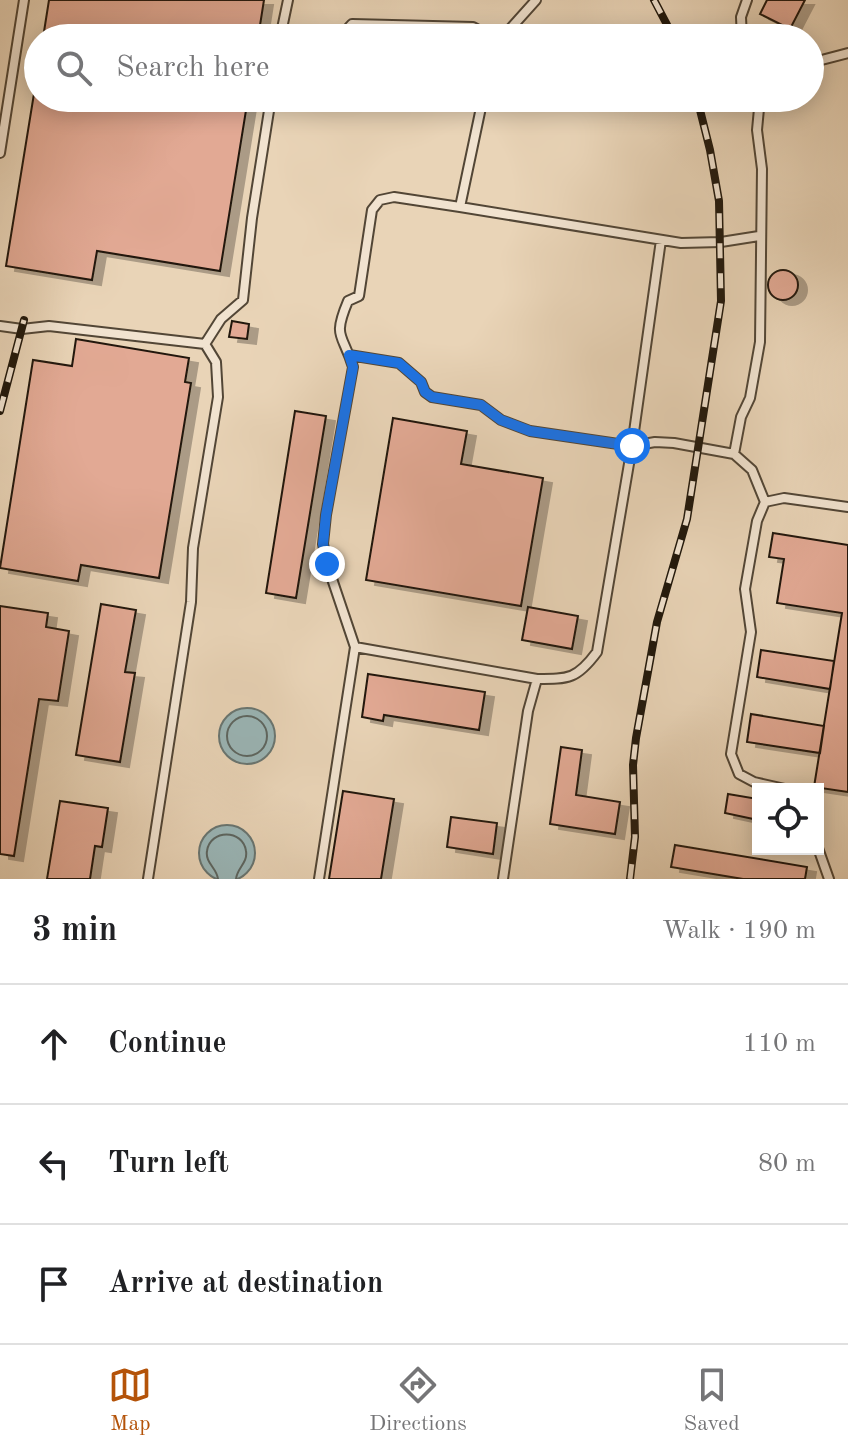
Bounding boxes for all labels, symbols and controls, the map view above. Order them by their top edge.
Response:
search box [24,24,824,112]
icon: search [52,46,96,90]
text: Search here [116,53,270,83]
route start [614,428,650,464]
route end [309,546,345,582]
map controls [752,783,824,855]
button: locate [752,783,824,855]
text: 3 min [32,914,117,948]
text: Walk · 190 m [662,918,816,944]
icon: ahead [32,1022,76,1066]
text: Continue [108,1029,227,1059]
text: 110 m [743,1031,816,1057]
icon: left [32,1142,76,1186]
text: Turn left [108,1149,229,1179]
text: 80 m [758,1151,816,1177]
icon: arrive [32,1262,76,1306]
text: Arrive at destination [108,1269,383,1299]
tab: Map [108,1363,152,1438]
tab: Directions [369,1363,467,1438]
tab: Saved [684,1363,740,1438]

